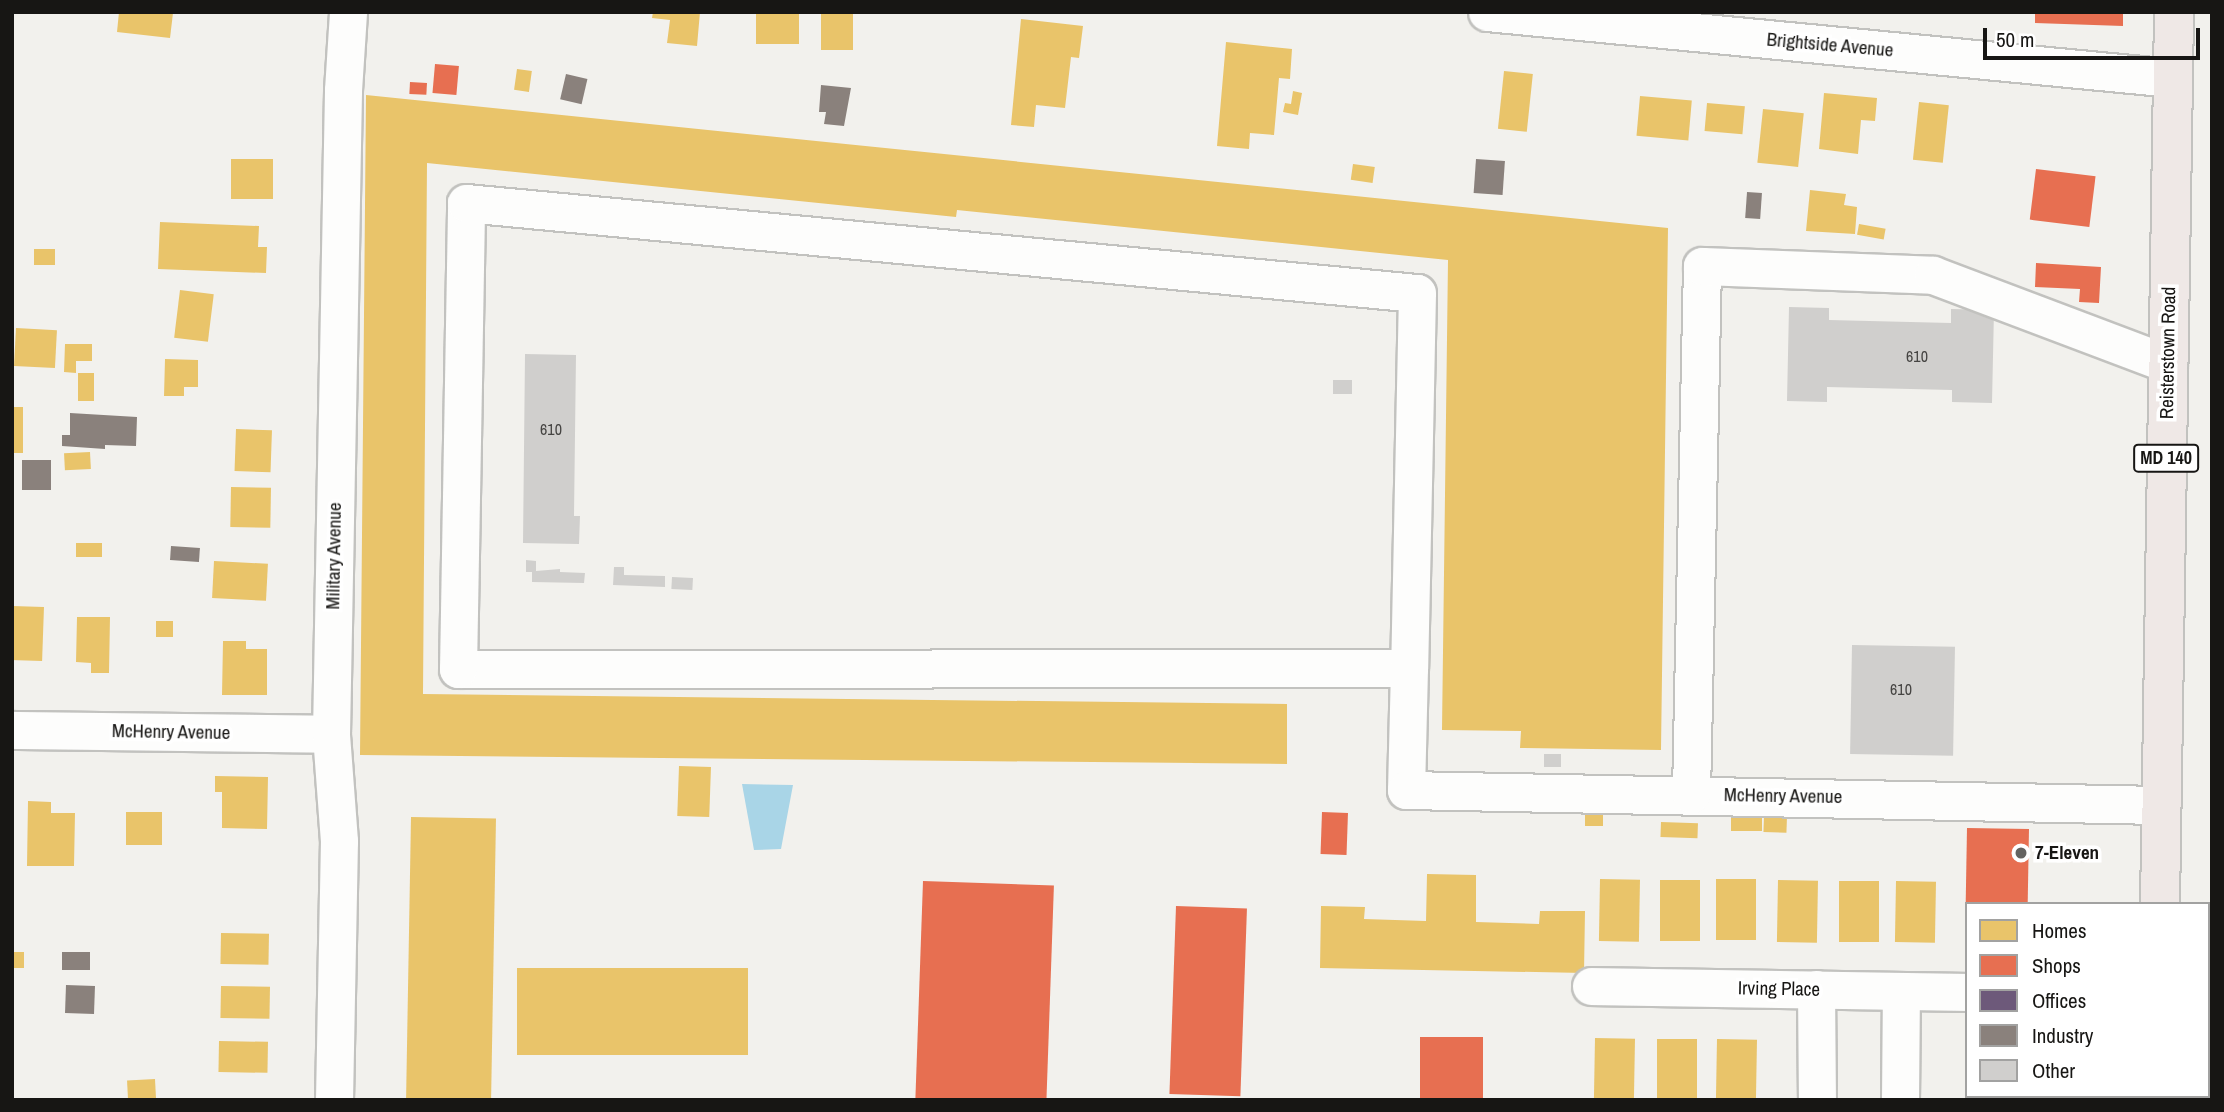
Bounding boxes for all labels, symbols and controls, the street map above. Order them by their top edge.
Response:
scale bar [1986,14,2203,58]
text: 50 m [1996,25,2034,54]
street label: Brightside Avenue [1765,28,1895,62]
street label: Reisterstown Road [2155,287,2181,419]
house number: 610 [1906,346,1928,366]
house number: 610 [540,419,562,439]
road number: MD 140 [2133,444,2199,472]
street label: Military Avenue [322,502,346,610]
house number: 610 [1890,679,1912,699]
street label: McHenry Avenue [111,720,231,744]
street label: McHenry Avenue [1723,784,1843,808]
place label: 7-Eleven [2035,842,2099,864]
marker: 7-Eleven [2013,845,2029,861]
legend [1965,902,2210,1098]
text: Homes [2032,916,2087,945]
text: Shops [2032,951,2081,980]
street label: Irving Place [1738,977,1820,1001]
text: Offices [2032,986,2086,1015]
text: Industry [2032,1021,2093,1050]
text: Other [2032,1056,2075,1085]

